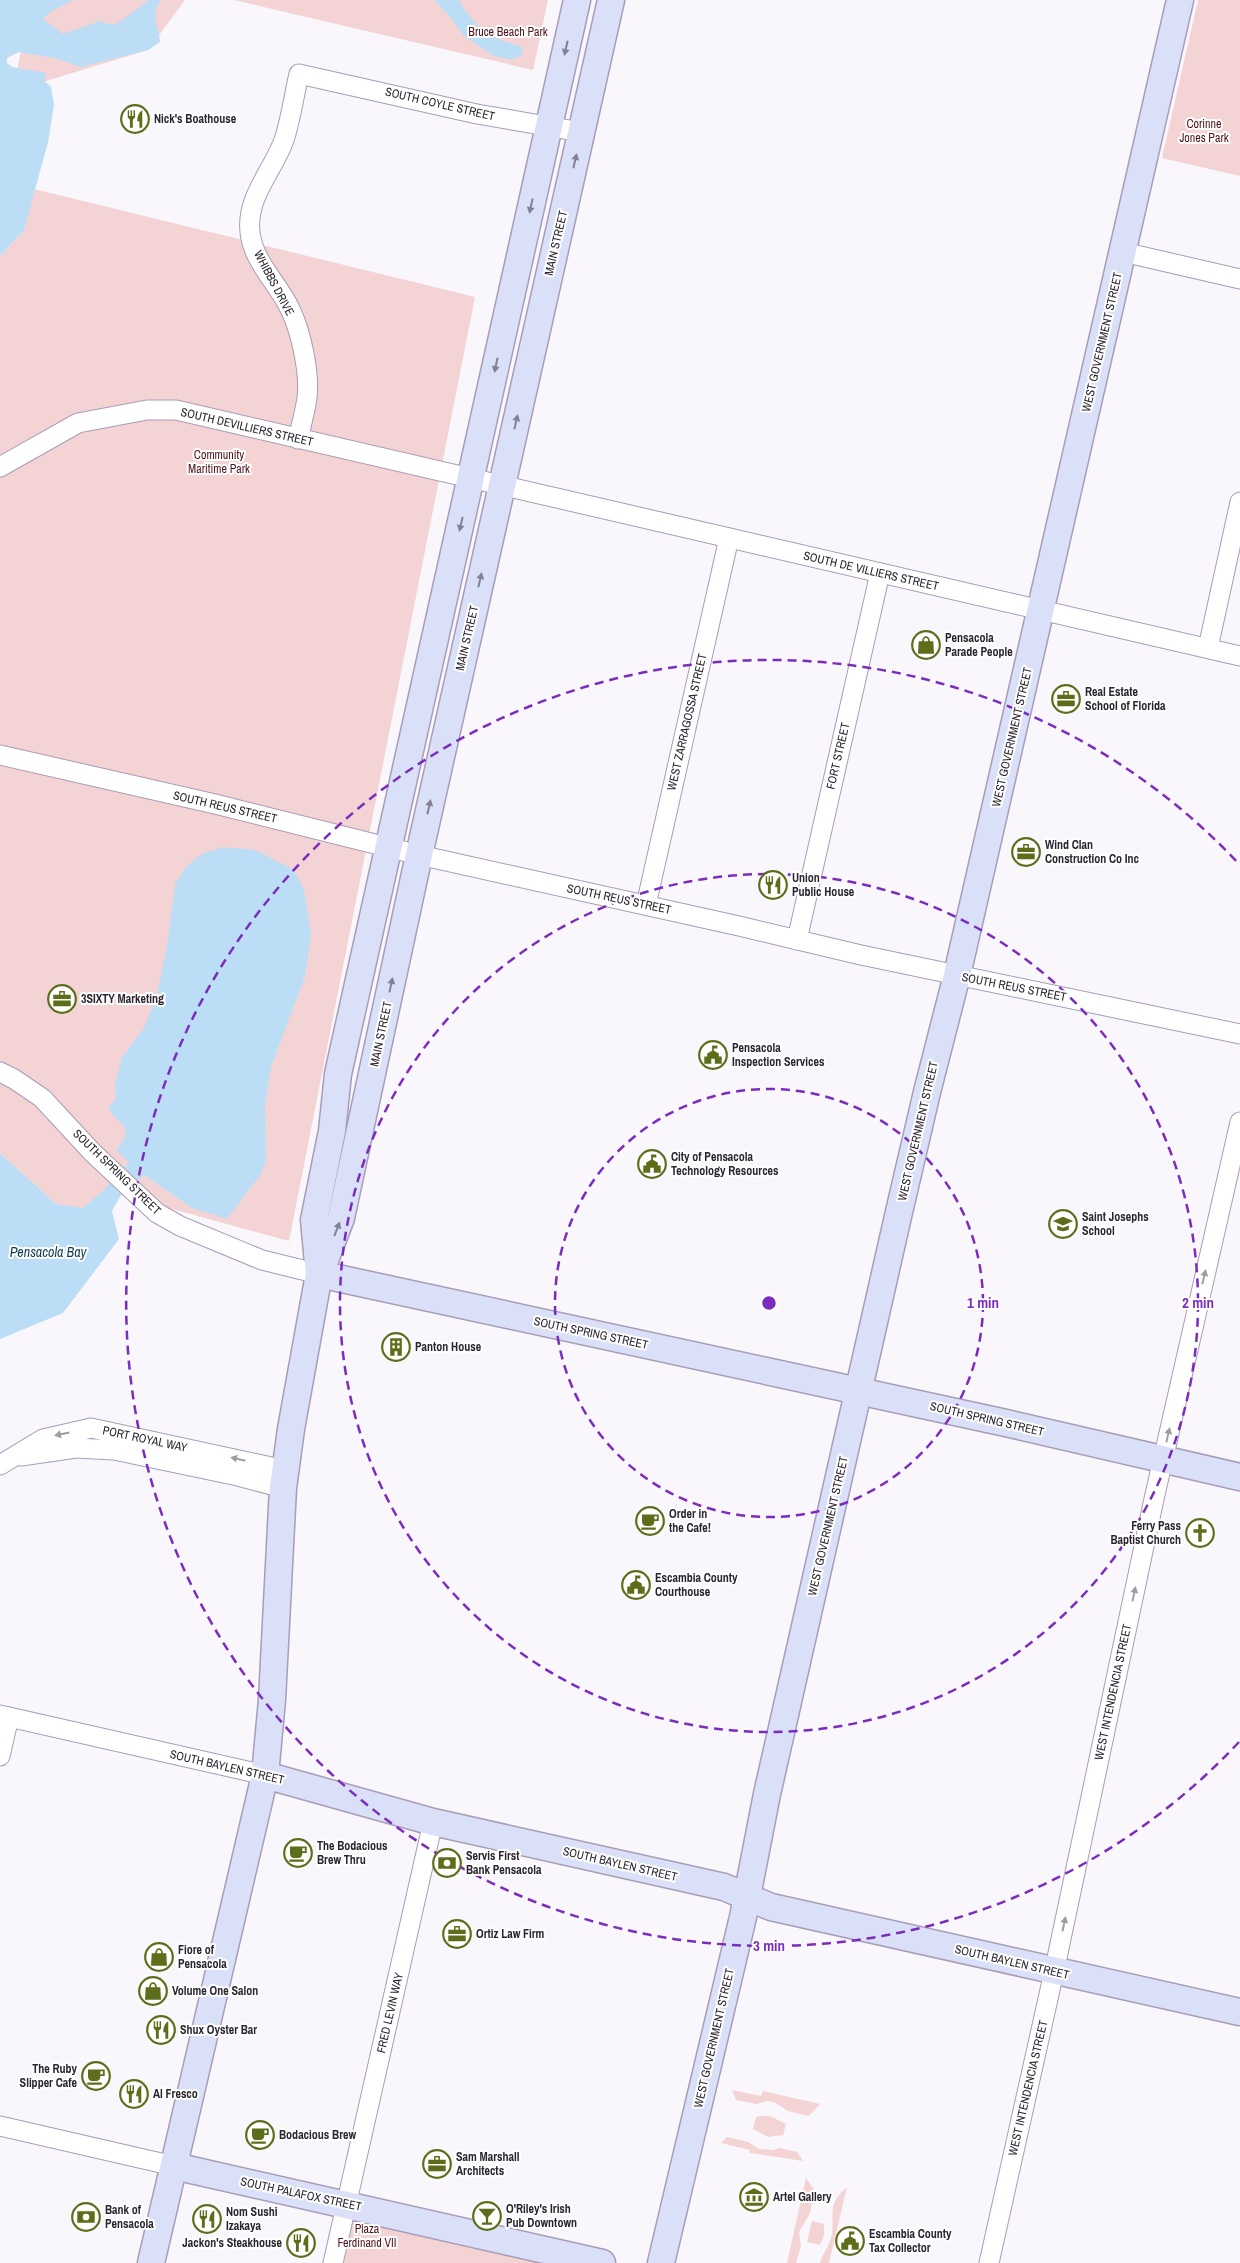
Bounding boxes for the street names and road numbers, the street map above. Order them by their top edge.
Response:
street label: SOUTH COYLE STREET [384,84,496,124]
street label: MAIN STREET [541,209,571,277]
street label: WHIBBS DRIVE [250,248,298,318]
street label: WEST GOVERNMENT STREET [1078,271,1126,413]
street label: SOUTH DEVILLIERS STREET [179,404,315,450]
street label: SOUTH DE VILLIERS STREET [802,548,940,594]
street label: MAIN STREET [452,604,482,672]
street label: WEST ZARRAGOSSA STREET [663,652,711,792]
street label: WEST GOVERNMENT STREET [988,666,1036,808]
street label: FORT STREET [823,721,853,791]
street label: SOUTH REUS STREET [172,787,278,827]
street label: SOUTH REUS STREET [565,880,673,918]
street label: SOUTH REUS STREET [960,969,1068,1005]
street label: MAIN STREET [366,1000,396,1068]
street label: WEST GOVERNMENT STREET [894,1060,942,1202]
street label: SOUTH SPRING STREET [70,1126,164,1218]
street label: SOUTH SPRING STREET [532,1313,650,1353]
street label: SOUTH SPRING STREET [928,1398,1046,1440]
street label: PORT ROYAL WAY [101,1422,189,1456]
street label: WEST GOVERNMENT STREET [804,1455,852,1597]
street label: WEST INTENDENCIA STREET [1091,1622,1135,1762]
street label: SOUTH BAYLEN STREET [168,1746,286,1788]
street label: SOUTH BAYLEN STREET [561,1843,679,1885]
street label: SOUTH BAYLEN STREET [953,1941,1071,1983]
street label: WEST GOVERNMENT STREET [690,1967,738,2109]
street label: FRED LEVIN WAY [373,1971,407,2055]
street label: WEST INTENDENCIA STREET [1005,2019,1051,2157]
street label: SOUTH PALAFOX STREET [239,2173,363,2215]

